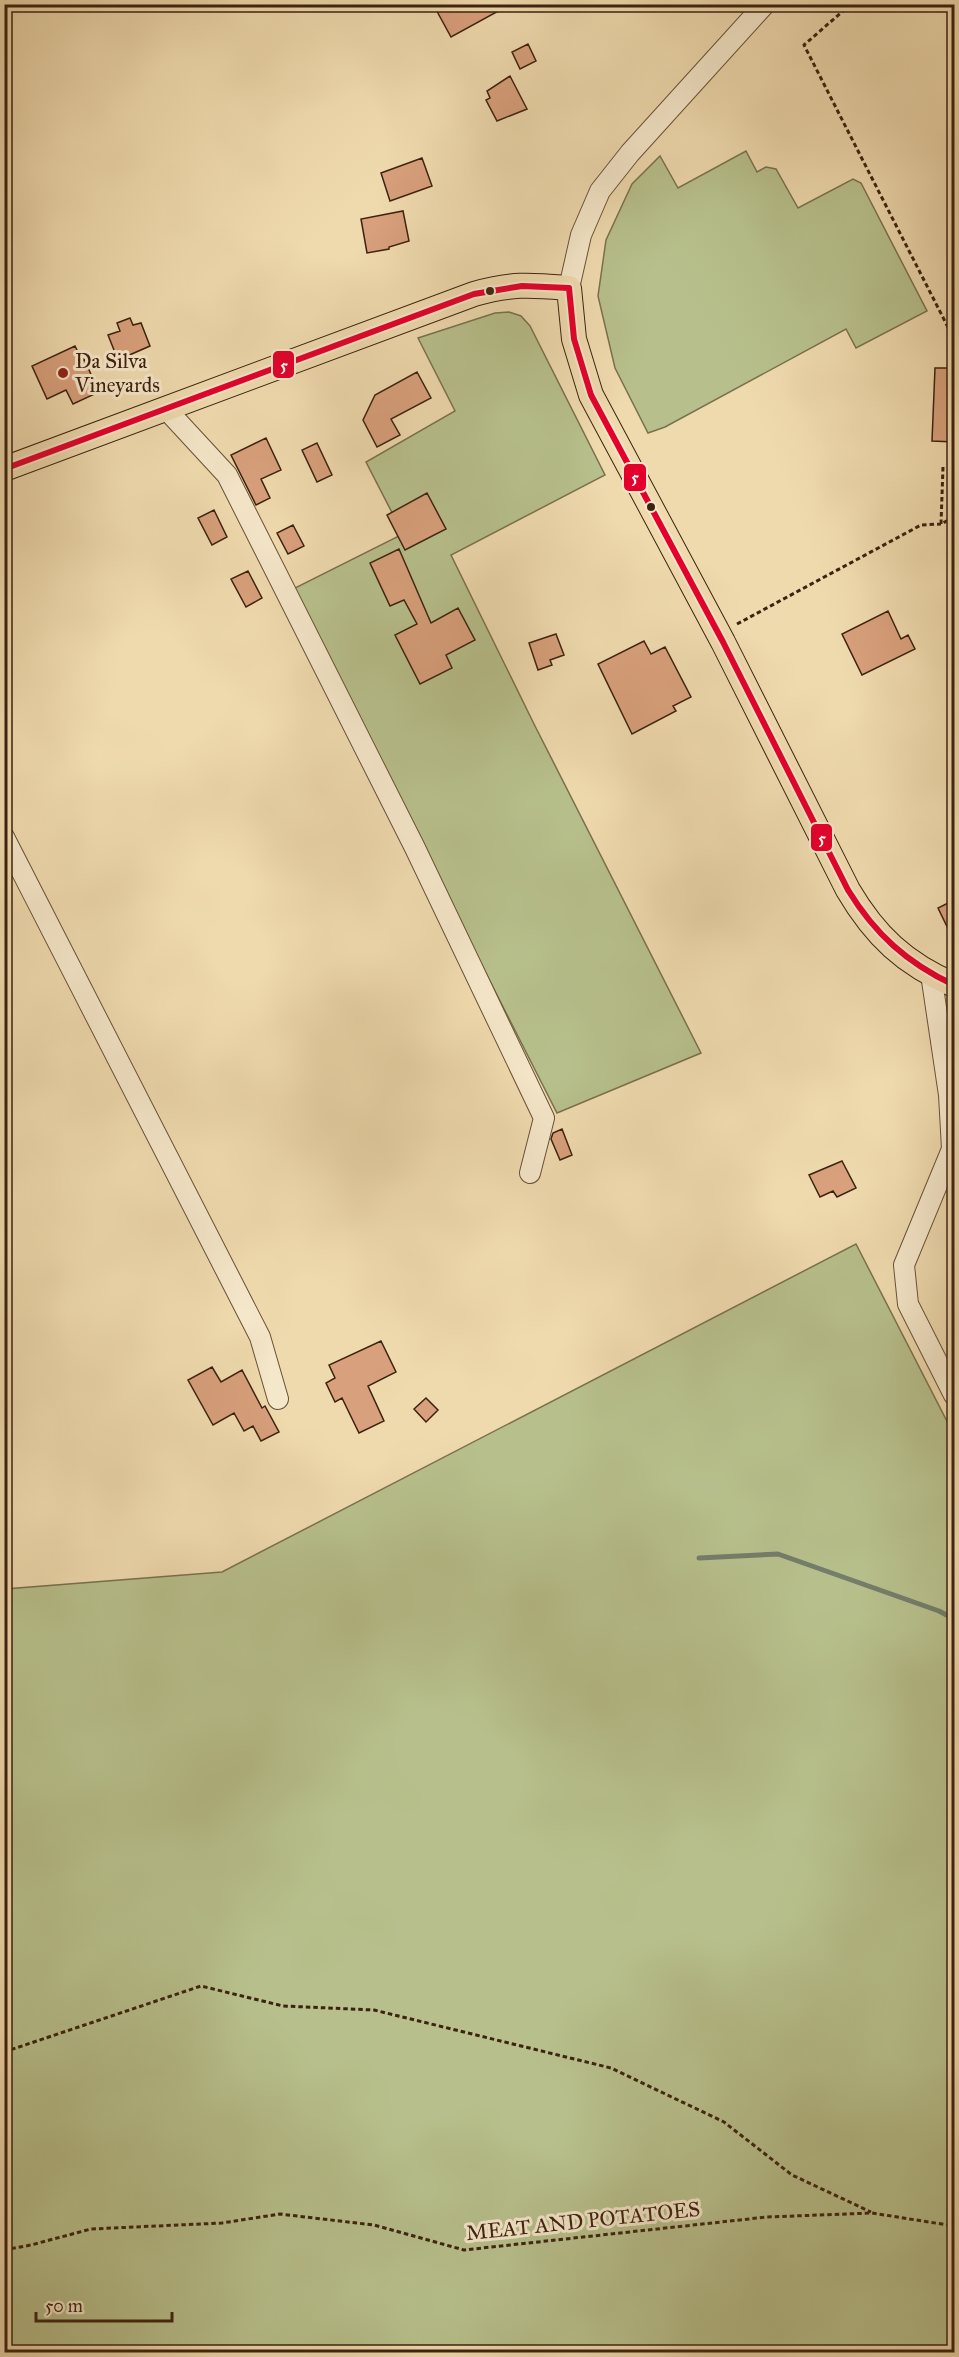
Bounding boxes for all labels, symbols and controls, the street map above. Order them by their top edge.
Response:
unlabelled marker [484,285,496,297]
place label: Da Silva Vineyards [74,348,160,398]
line badge: 5 [272,350,295,379]
text: 5 [280,356,288,375]
marker: Da Silva Vineyards [56,366,70,380]
line badge: 5 [623,463,647,492]
text: 5 [631,468,639,487]
unlabelled marker [645,501,657,513]
line badge: 5 [810,823,833,852]
text: 5 [818,829,826,848]
street label: MEAT AND POTATOES [465,2196,701,2246]
scale bar [36,2285,172,2323]
text: 50 m [45,2295,83,2317]

